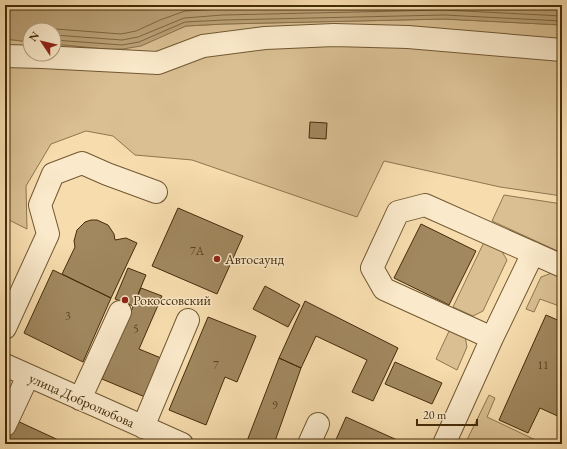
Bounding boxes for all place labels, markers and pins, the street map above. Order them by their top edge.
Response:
place label: Автосаунд [224,250,285,268]
marker: Автосаунд [212,254,222,264]
place label: Рокоссовский [133,291,212,309]
marker: Рокоссовский [120,295,130,305]

